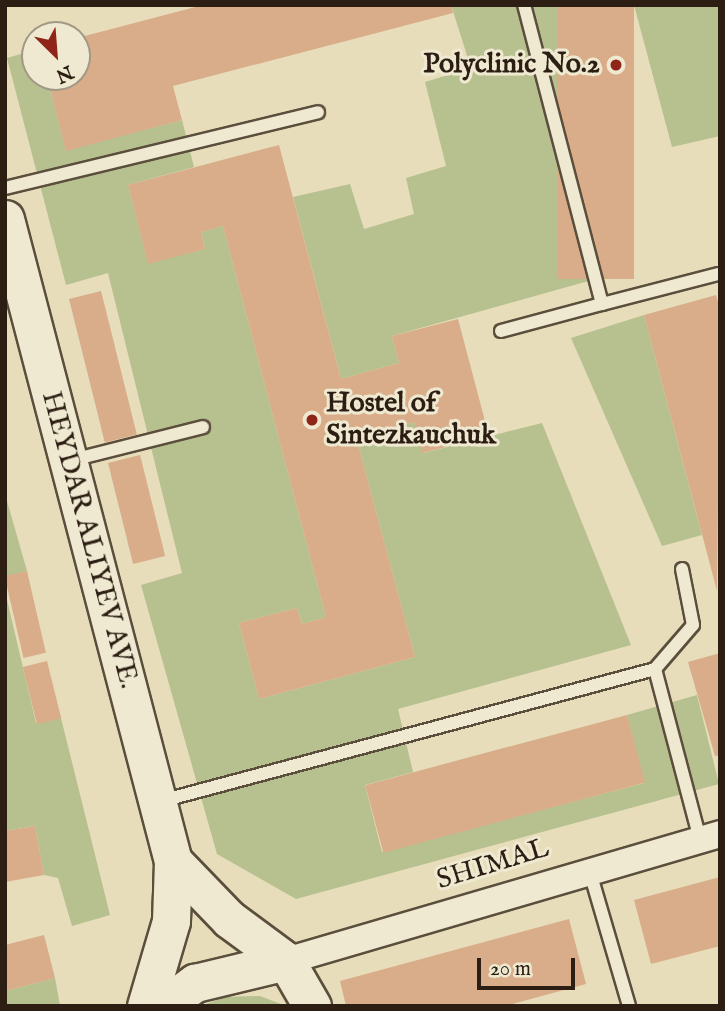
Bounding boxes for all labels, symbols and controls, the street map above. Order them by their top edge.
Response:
north arrow [21,21,91,91]
place label: Polyclinic No.2 [423,48,600,82]
marker: Polyclinic No.2 [606,55,626,75]
text: N [52,59,77,88]
place label: Hostel of Sintezkauchuk [326,387,496,453]
street label: HEYDAR ALIYEV AVE. [33,388,145,692]
marker: Hostel of Sintezkauchuk [304,412,320,428]
street label: SHIMAL [433,832,553,898]
scale bar [480,944,578,988]
text: 20 m [490,956,531,983]

